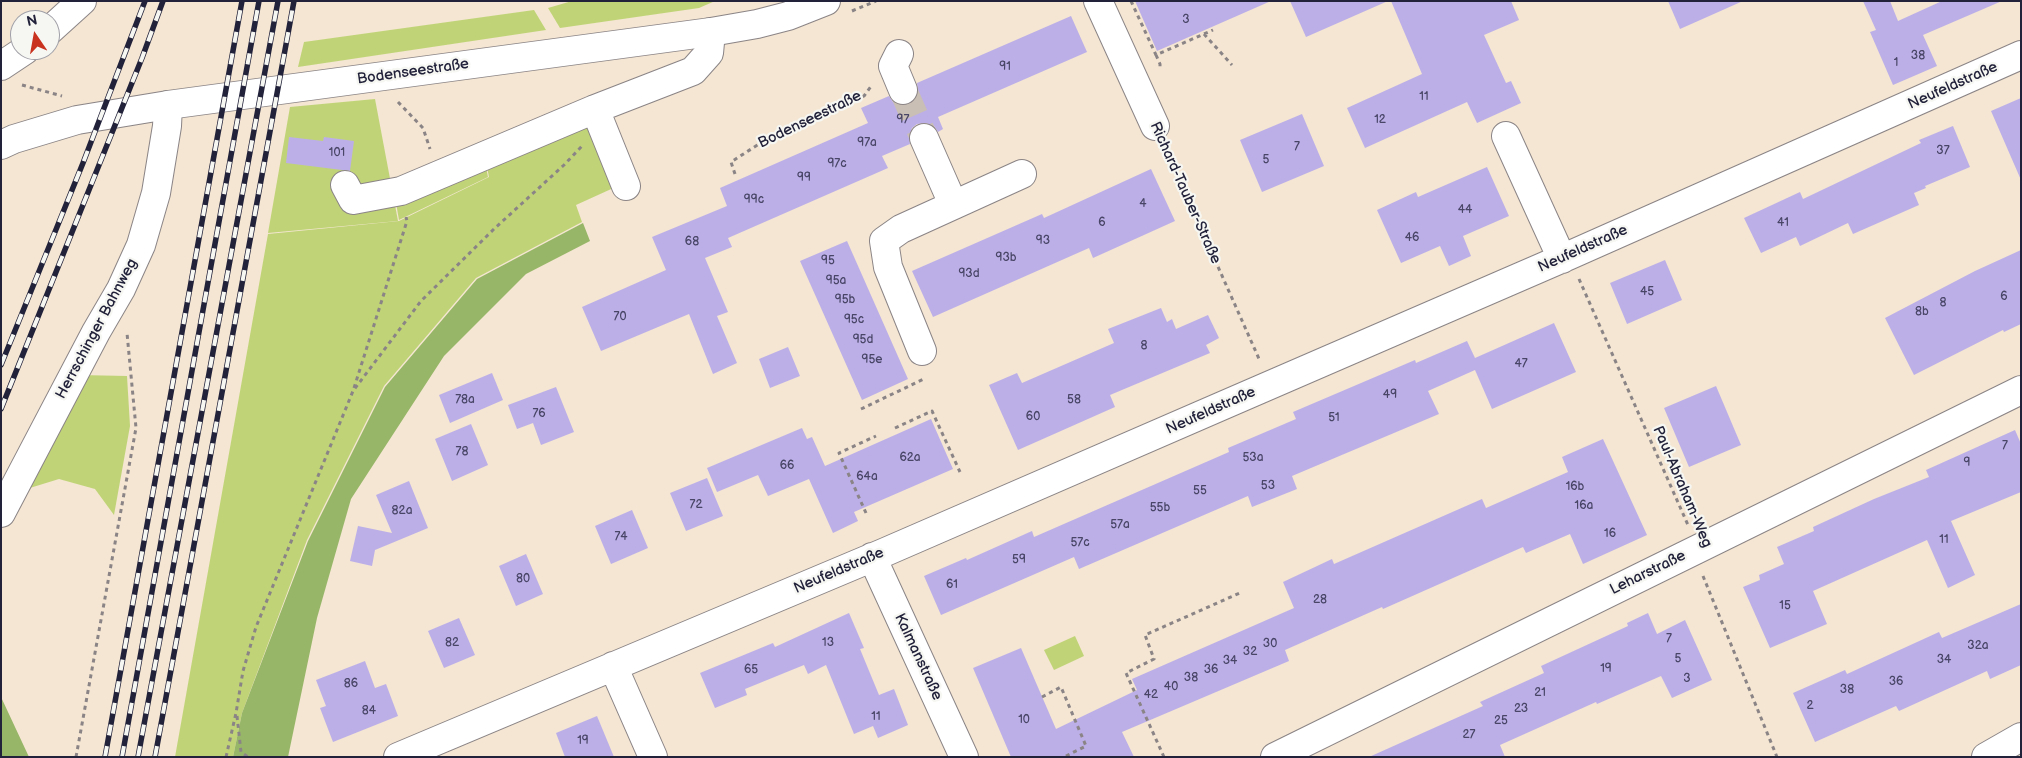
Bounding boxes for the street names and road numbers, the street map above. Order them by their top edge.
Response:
street label: Bodenseestraße [356,55,470,89]
street label: Neufeldstraße [1905,58,2001,114]
street label: Bodenseestraße [755,87,865,153]
street label: Richard-Tauber-Straße [1146,119,1224,267]
street label: Neufeldstraße [1535,221,1631,277]
street label: Herrschinger Bahnweg [52,256,142,402]
street label: Neufeldstraße [1163,383,1259,439]
street label: Paul-Abraham-Weg [1648,424,1716,550]
street label: Neufeldstraße [791,544,887,598]
street label: Leharstraße [1607,547,1689,599]
street label: Kalmanstraße [890,611,946,703]

